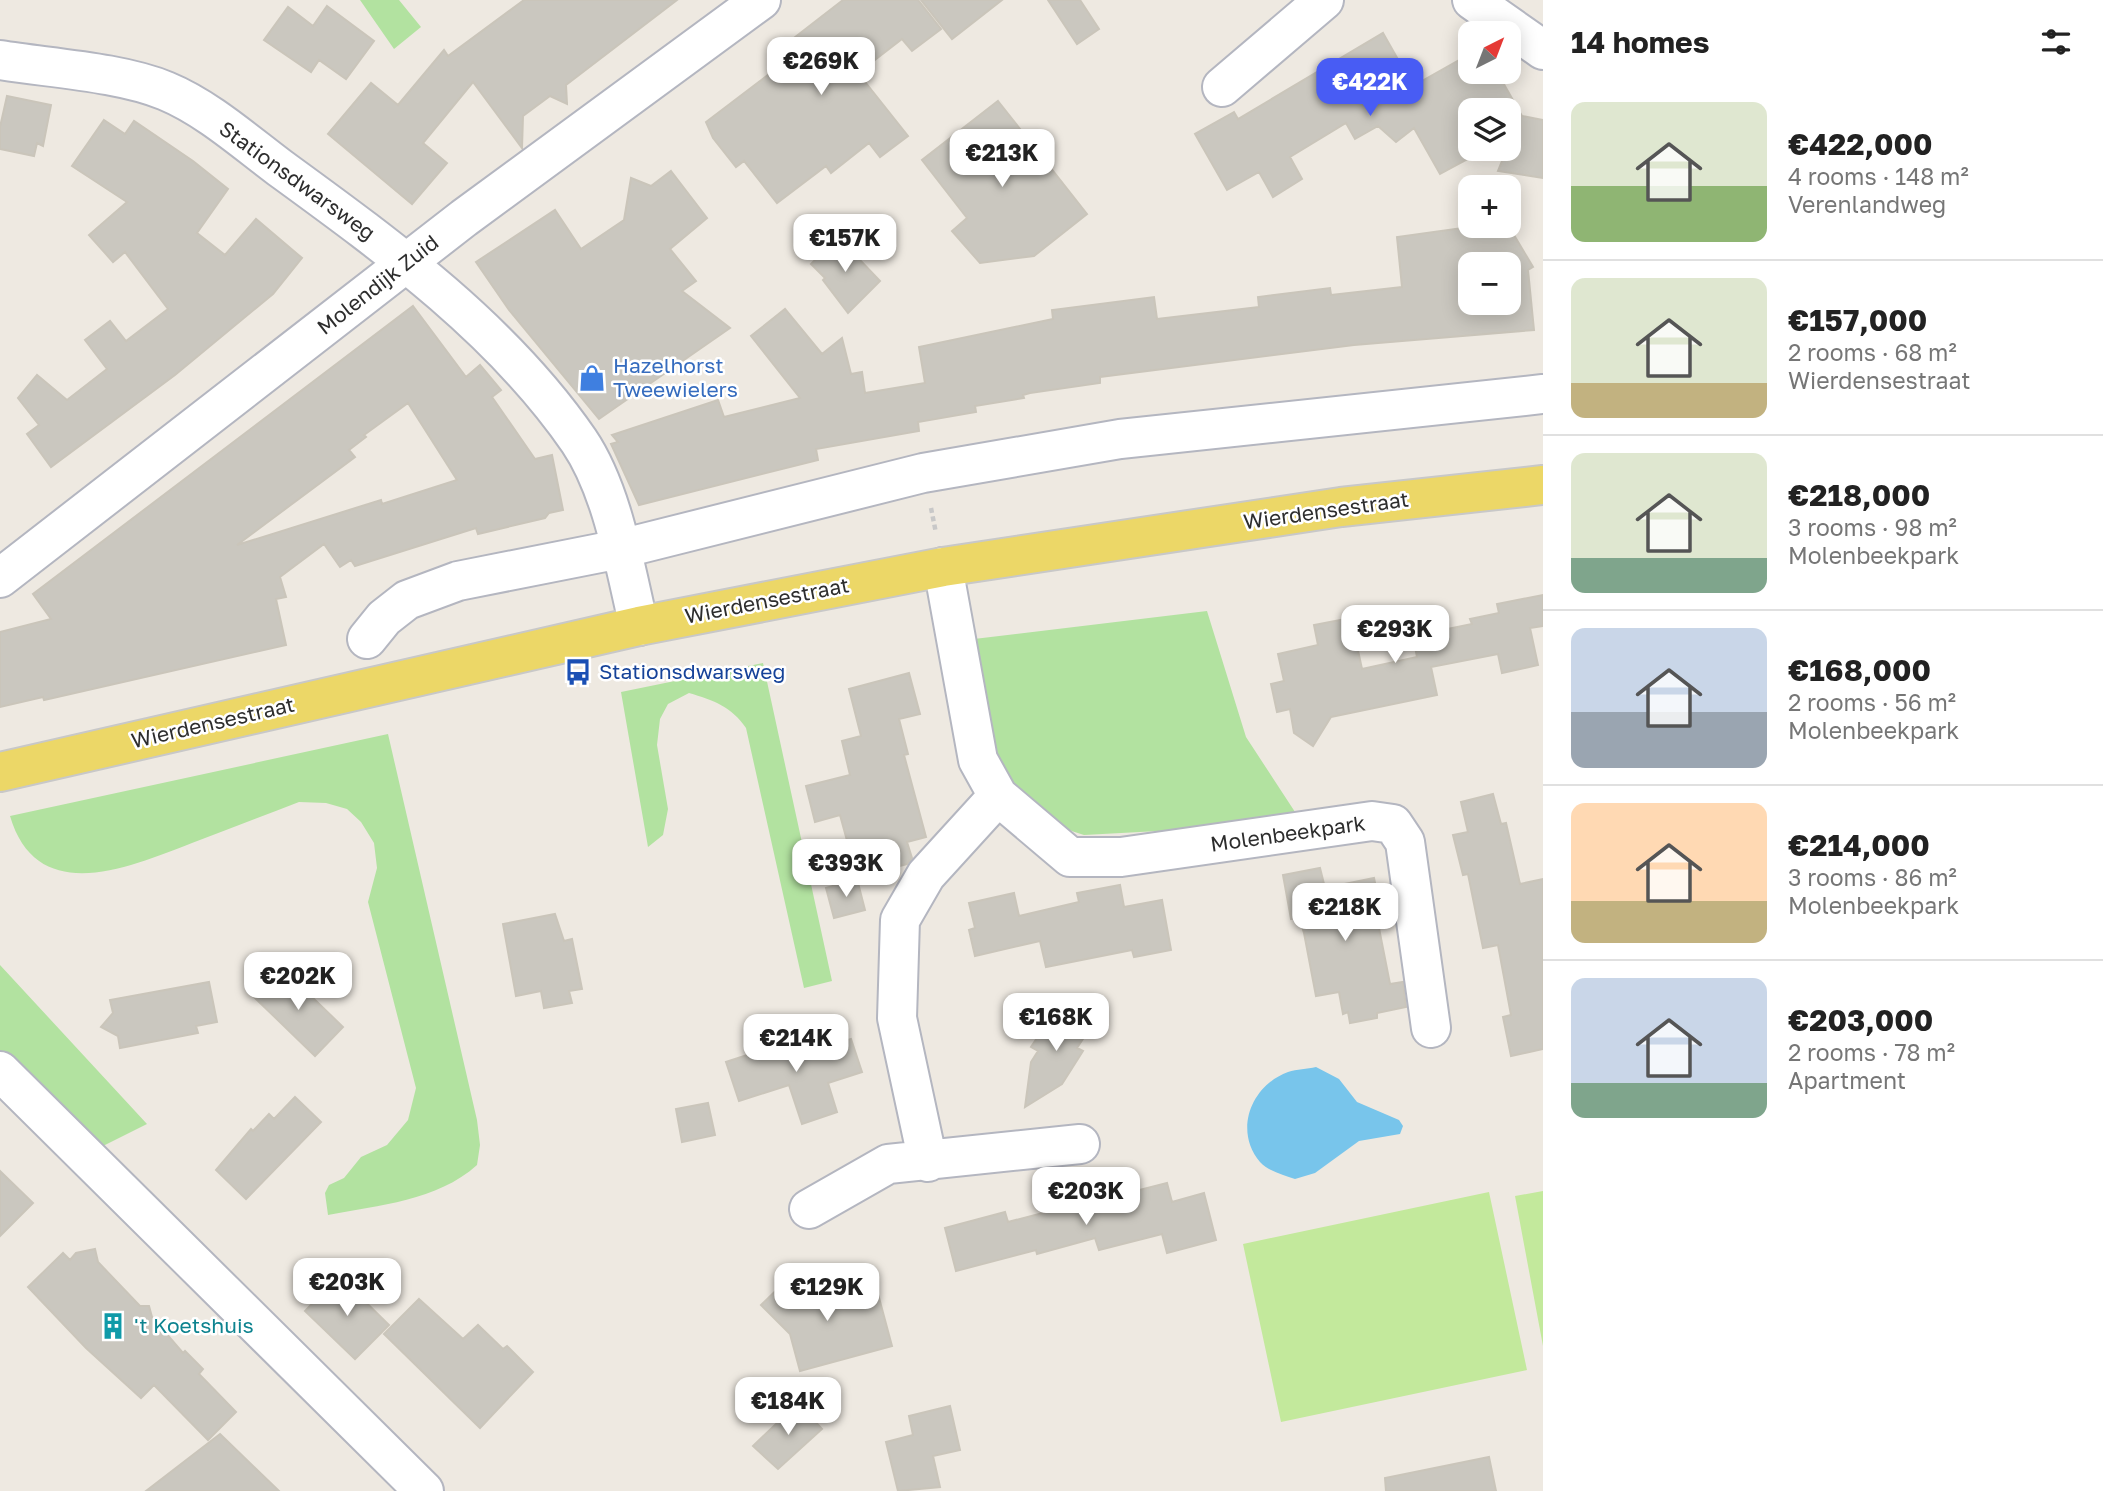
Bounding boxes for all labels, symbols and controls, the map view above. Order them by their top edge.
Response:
north arrow [1458,21,1521,84]
map controls [1458,21,1521,315]
icon: filters [2037,23,2075,61]
text: 14 homes [1571,24,1710,60]
pin: €269K [772,38,870,97]
text: €269K [783,46,859,74]
pin: €422K [1321,58,1419,118]
text: €422K [1332,67,1408,95]
button: layers [1458,98,1521,161]
street label: Stationsdwarsweg [215,115,381,245]
text: €422,000 [1788,126,1933,162]
pin: €213K [953,130,1051,189]
icon: home [1627,130,1711,214]
text: €213K [966,138,1038,166]
text: 4 rooms · 148 m² [1788,162,1969,190]
button: + [1458,175,1521,238]
text: Verenlandweg [1788,190,1946,218]
pin: €157K [796,215,894,274]
text: €157K [809,223,881,251]
street label: Molendijk Zuid [311,229,443,340]
button: − [1458,252,1521,315]
text: €157,000 [1788,302,1927,338]
icon: home [1627,306,1711,390]
text: 2 rooms · 68 m² [1788,338,1957,366]
place label: Hazelhorst Tweewielers [613,352,738,402]
shop icon: Hazelhorst Tweewielers [577,363,607,393]
text: Wierdensestraat [1788,366,1971,394]
text: €218,000 [1788,477,1930,513]
icon: home [1627,481,1711,565]
street label: Wierdensestraat [1242,486,1410,534]
text: 3 rooms · 98 m² [1788,513,1957,541]
text: Molenbeekpark [1788,541,1959,569]
street label: Wierdensestraat [683,571,851,629]
pin: €293K [1346,606,1444,665]
text: €293K [1357,614,1433,642]
text: €168,000 [1788,652,1931,688]
icon: home [1627,656,1711,740]
bus stop icon: Stationsdwarsweg [563,657,593,687]
place label: Stationsdwarsweg [599,658,785,684]
text: 2 rooms · 56 m² [1788,688,1956,716]
street label: Wierdensestraat [129,691,297,753]
text: Molenbeekpark [1788,716,1959,744]
street label: Molenbeekpark [1209,809,1367,857]
text: €214,000 [1788,827,1930,863]
icon: home [1627,831,1711,915]
pin: €393K [797,839,895,899]
text: €393K [808,848,884,876]
text: 3 rooms · 86 m² [1788,863,1957,891]
pin: €218K [1296,884,1394,943]
text: Molenbeekpark [1788,891,1959,919]
text: €218K [1308,892,1382,920]
pin: €202K [249,953,347,1012]
text: €202K [260,961,336,989]
pin: €168K [1007,993,1105,1053]
text: €168K [1019,1002,1093,1030]
text: €203,000 [1788,1002,1933,1038]
icon: home [1627,1006,1711,1090]
pin: €214K [747,1014,845,1074]
text: €214K [759,1023,833,1051]
text: 2 rooms · 78 m² [1788,1038,1955,1066]
text: Apartment [1788,1066,1906,1094]
pin: €203K [1037,1168,1135,1227]
text: €203K [1048,1176,1124,1204]
pin: €203K [298,1258,396,1318]
pin: €129K [778,1264,876,1323]
text: €203K [309,1267,385,1295]
text: €129K [790,1272,864,1300]
building icon: 't Koetshuis [98,1311,128,1341]
place label: 't Koetshuis [134,1312,254,1338]
pin: €184K [739,1378,837,1437]
text: €184K [751,1386,825,1414]

